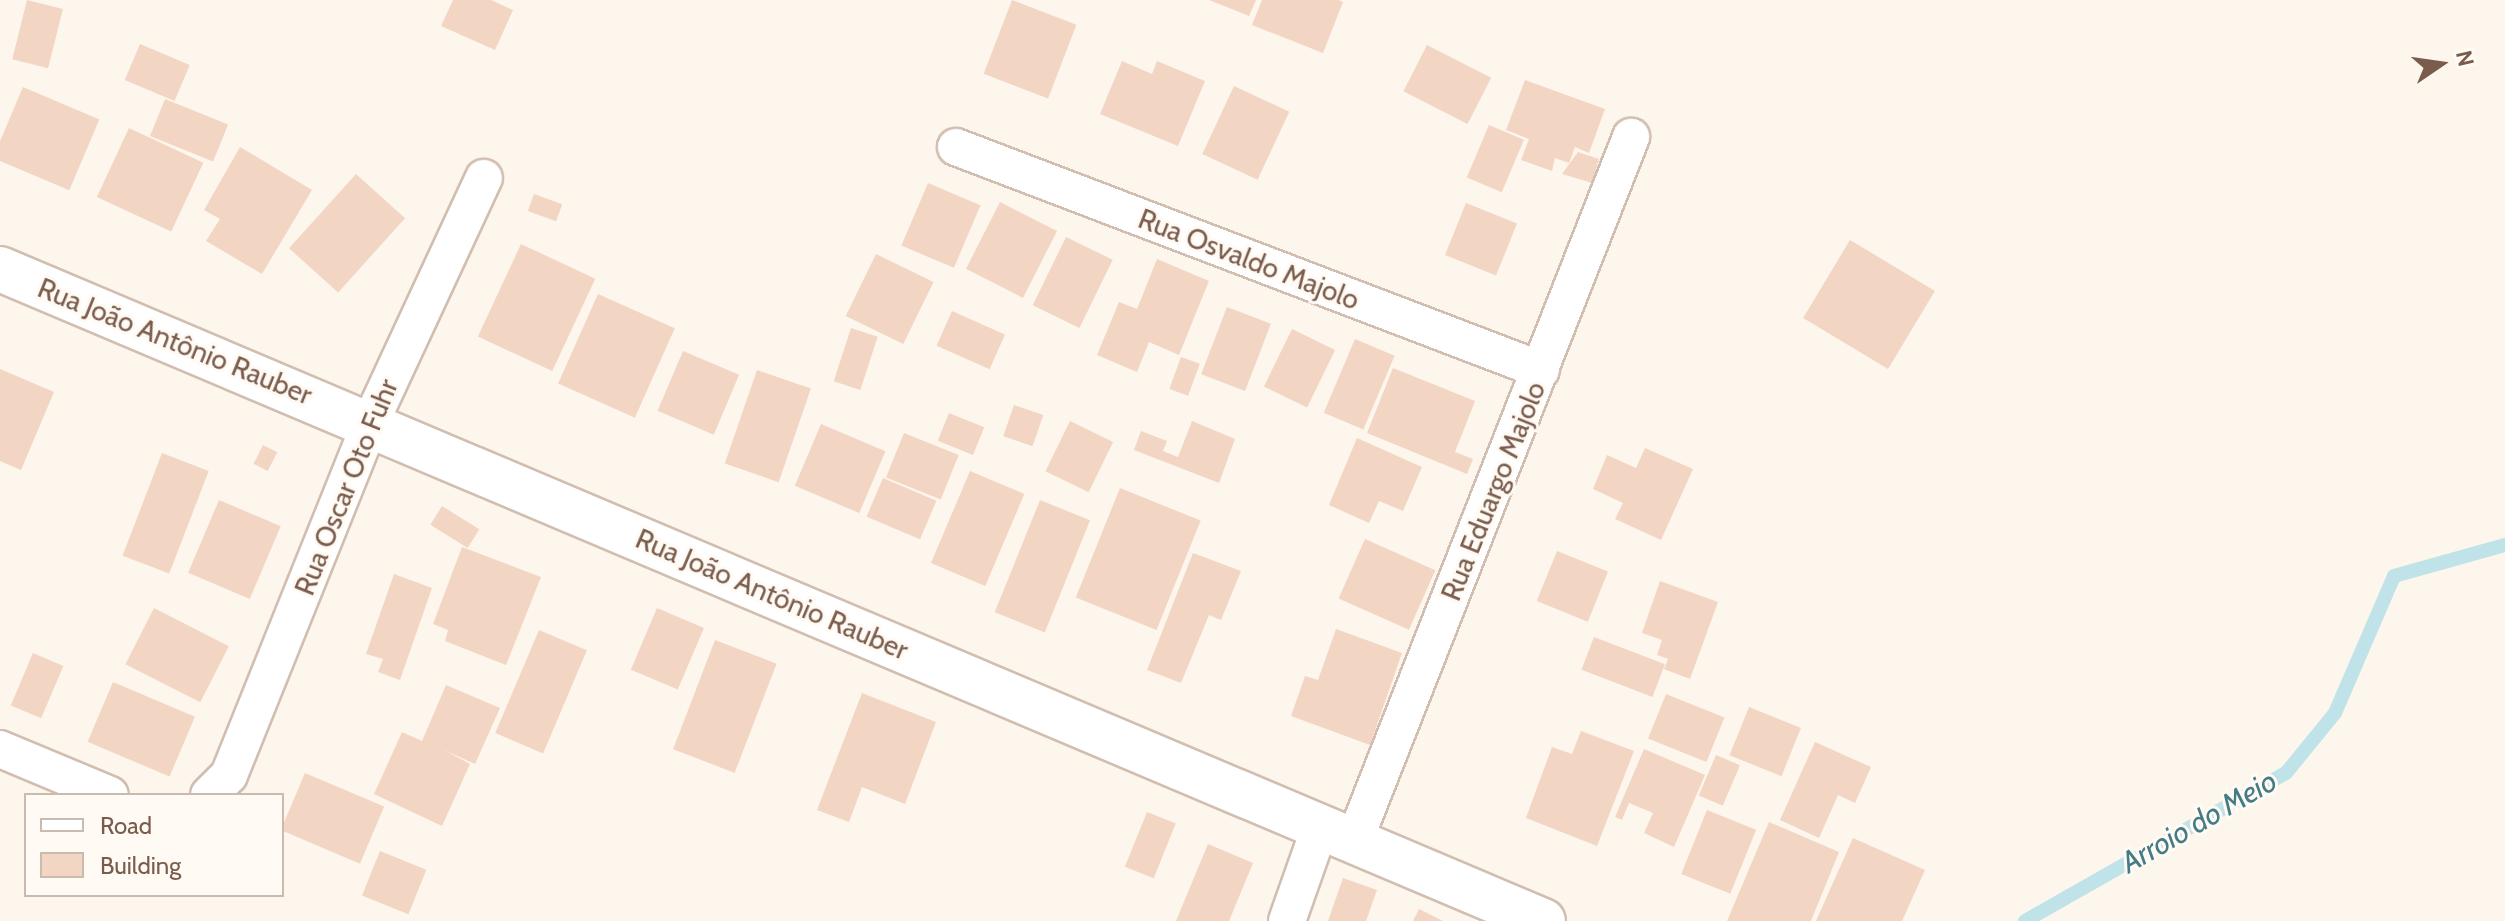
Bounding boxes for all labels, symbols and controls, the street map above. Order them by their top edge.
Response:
north arrow [2401,24,2481,104]
text: N [2450,48,2480,69]
street label: Rua Osvaldo Majolo [1134,201,1364,317]
street label: Rua João Antônio Rauber [33,271,317,411]
street label: Rua Oscar Oto Fuhr [287,374,405,600]
street label: Rua Eduargo Majolo [1434,377,1552,605]
street label: Rua João Antônio Rauber [631,521,913,667]
water label: Arroio do Meio [2115,763,2283,881]
legend [24,793,284,897]
text: Road [100,811,152,840]
text: Building [100,851,181,880]

